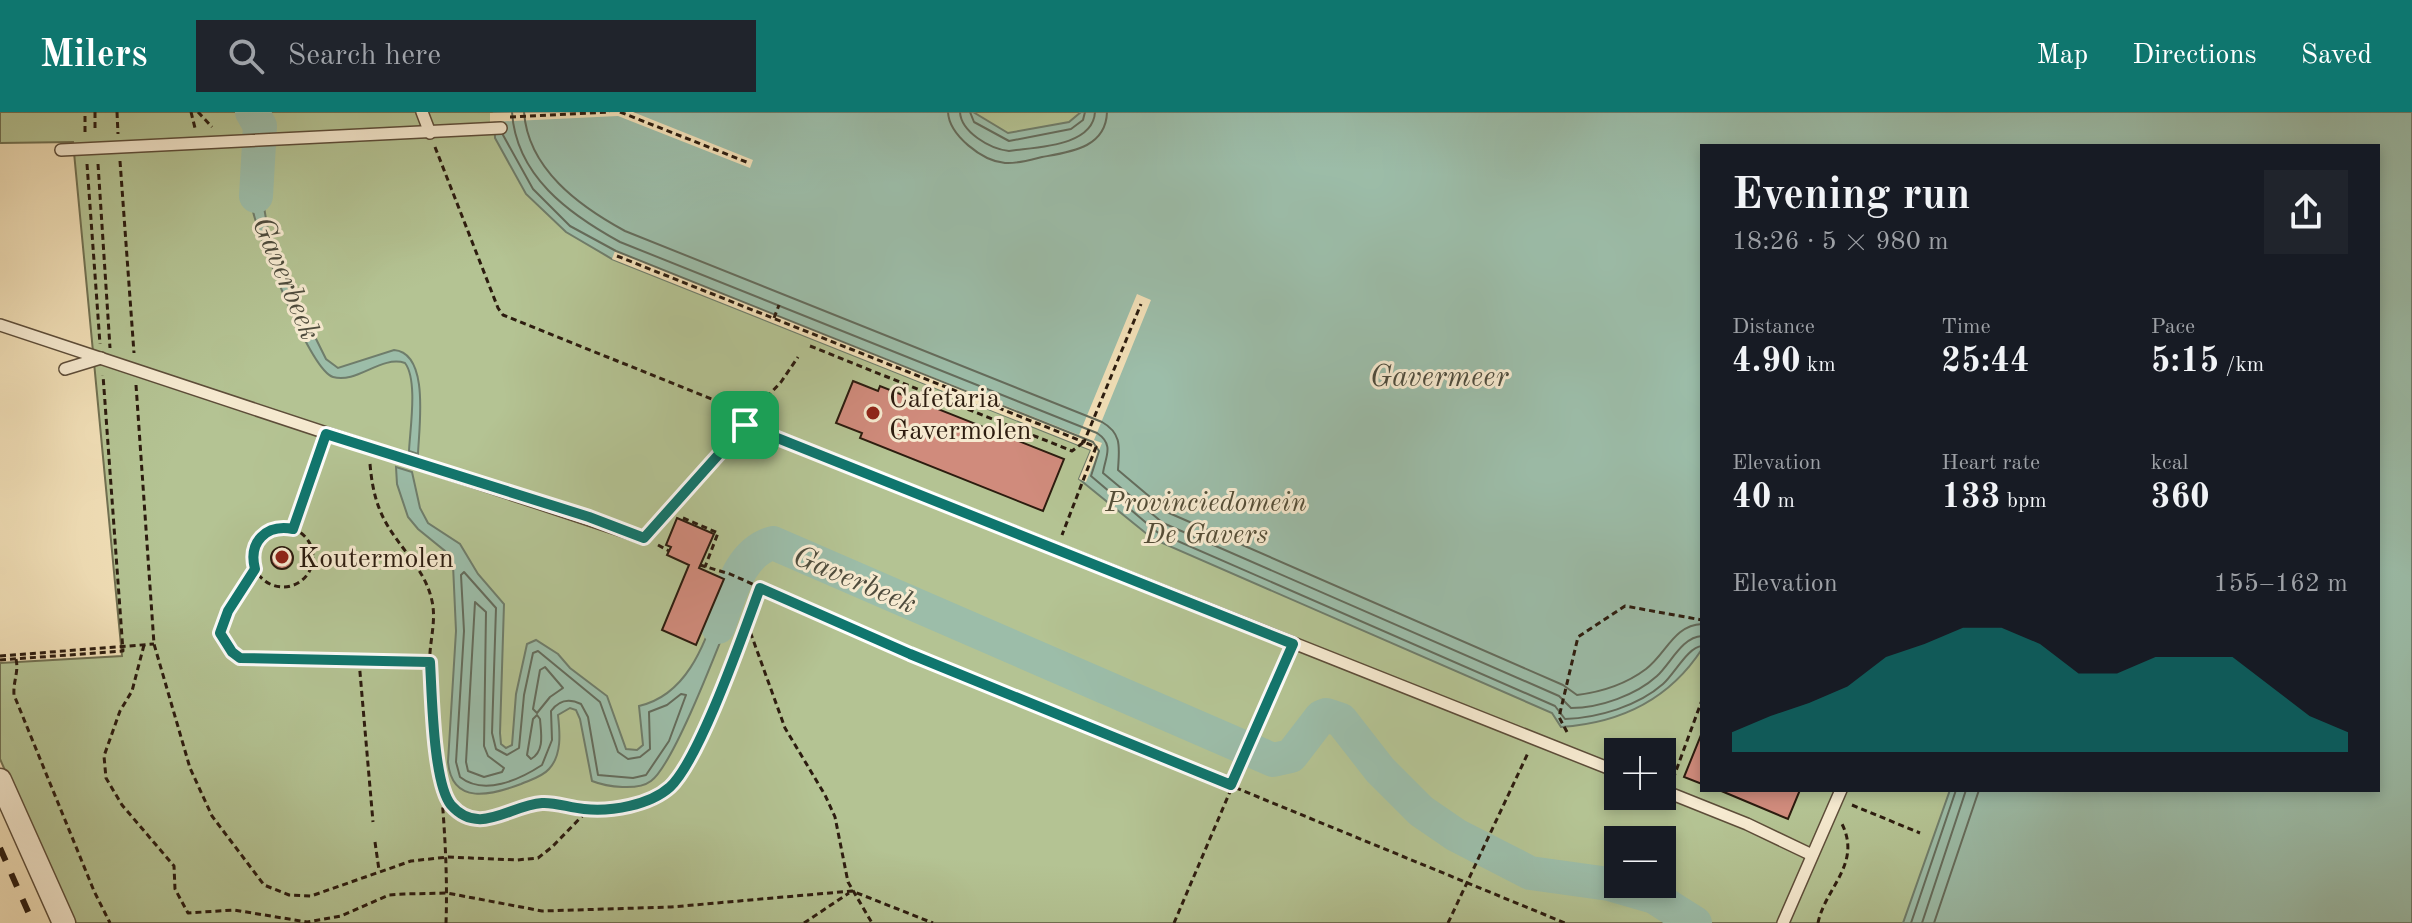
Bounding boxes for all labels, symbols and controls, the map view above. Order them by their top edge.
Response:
search box [196,20,756,92]
icon: search [224,34,268,78]
text: Milers [40,37,148,75]
text: Search here [288,41,441,71]
text: Map [2036,42,2088,70]
text: Directions [2132,42,2257,70]
text: Saved [2301,42,2372,70]
button: share [2264,170,2348,254]
text: Evening run [1732,174,1970,218]
water label: Gaverbeek [246,213,324,345]
text: 18:26 · 5 × 980 m [1732,229,1949,255]
text: Distance [1732,316,1815,338]
text: Time [1941,316,1991,338]
text: Pace [2151,316,2195,338]
text: 4.90 [1732,345,1801,379]
text: 25:44 [1941,345,2030,379]
text: 5:15 [2151,345,2219,379]
text: km [1801,354,1836,376]
text: /km [2219,354,2264,376]
water label: Gavermeer [1370,363,1509,393]
place label: Cafetaria Gavermolen [889,386,1032,446]
pin [711,391,779,459]
icon: arrive [723,403,767,447]
marker: Cafetaria Gavermolen [864,404,882,422]
text: Elevation [1732,452,1822,474]
text: Heart rate [1941,452,2040,474]
text: kcal [2151,452,2189,474]
text: 40 [1732,481,1771,515]
text: 133 [1941,481,2001,515]
text: 360 [2151,481,2210,515]
park label: Provinciedomein De Gavers [1104,490,1307,550]
text: m [1771,490,1795,512]
text: bpm [2001,490,2047,512]
water label: Gaverbeek [788,542,920,620]
place label: Koutermolen [298,546,454,574]
marker: Koutermolen [273,548,291,566]
text: Elevation [1732,571,1838,597]
text: 155–162 m [2213,571,2348,597]
map controls [1604,738,1676,898]
button: + [1604,738,1676,810]
button: − [1604,826,1676,898]

